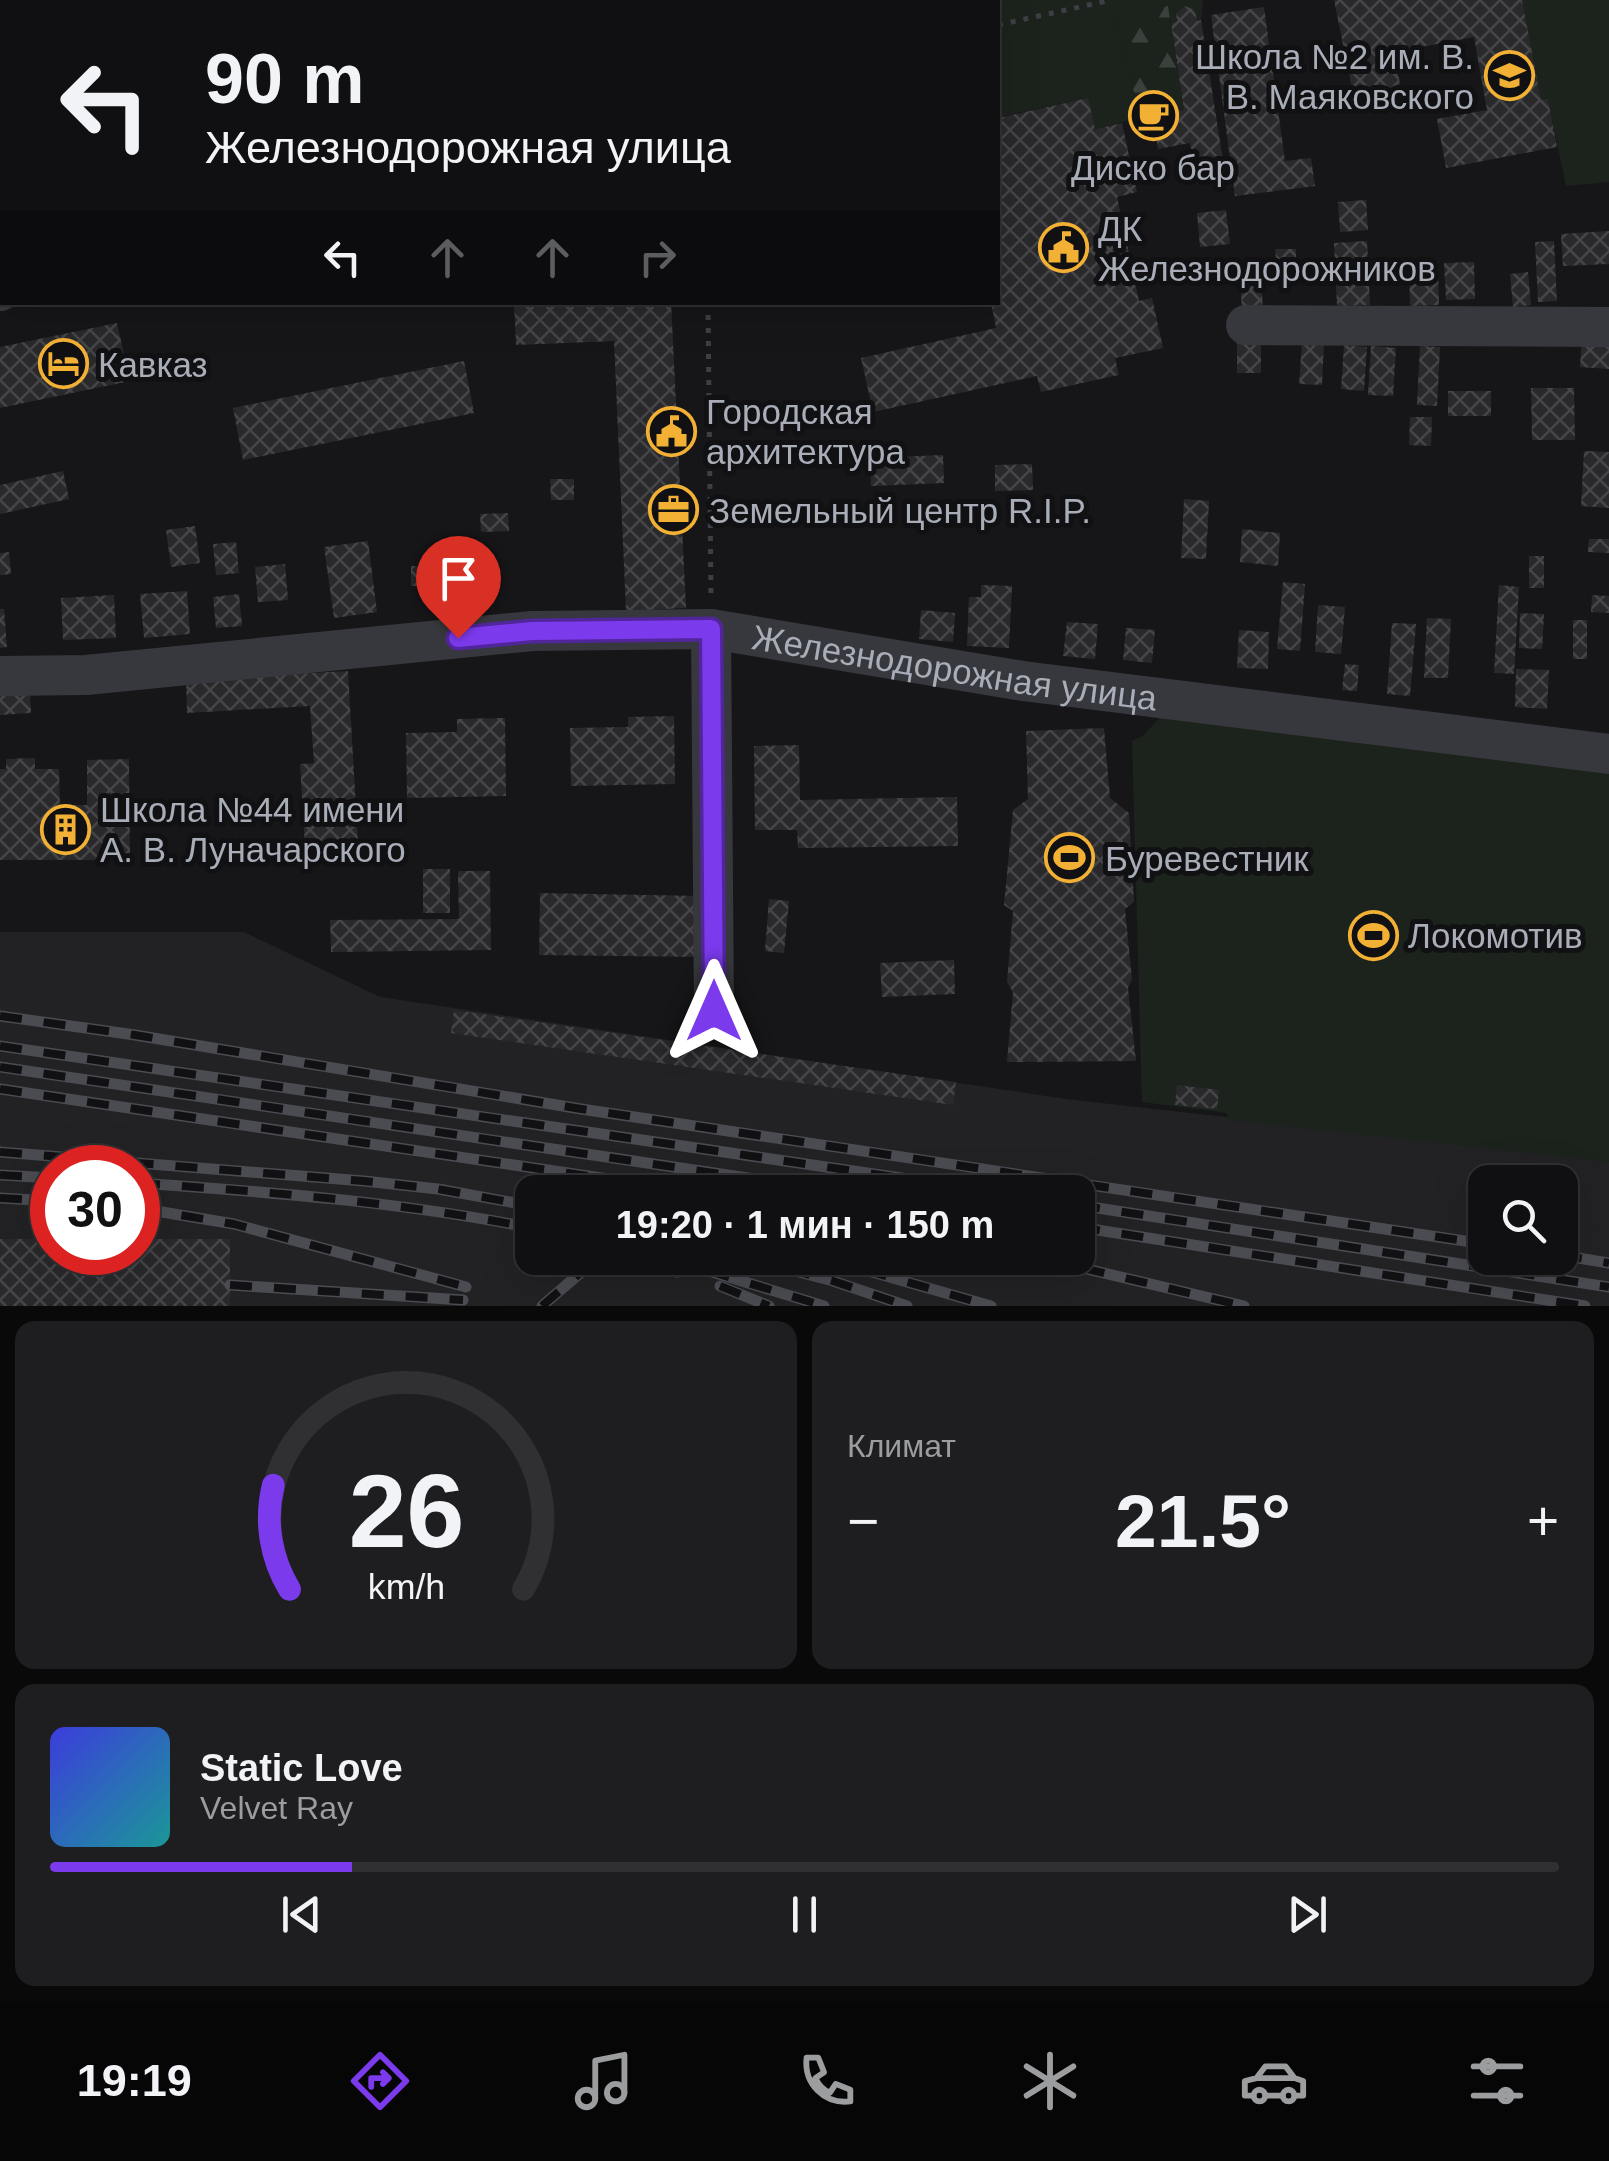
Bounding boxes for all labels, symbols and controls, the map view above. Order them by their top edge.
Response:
place label: Школа №2 им. В. В. Маяковского [1195,37,1474,116]
icon: left [40,40,170,170]
text: 90 m [205,40,365,118]
school or university icon: Школа №2 им. В. В. Маяковского [1483,50,1535,102]
cafe icon: Диско бар [1127,89,1179,141]
text: Железнодорожная улица [205,122,731,173]
place label: Диско бар [1071,148,1235,187]
place label: ДК Железнодорожников [1098,209,1436,288]
public building icon: ДК Железнодорожников [1037,222,1089,274]
icon: left [315,230,370,285]
icon: ahead [420,230,475,285]
icon: ahead [525,230,580,285]
icon: right [630,230,685,285]
hotel icon: Кавказ [37,338,89,390]
place label: Кавказ [98,345,208,384]
place label: Городская архитектура [706,392,905,471]
public building icon: Городская архитектура [645,405,697,457]
office icon: Земельный центр R.I.P. [648,484,700,536]
place label: Земельный центр R.I.P. [709,491,1091,530]
pin [416,536,501,639]
icon: arrive [431,551,486,606]
street label: Железнодорожная улица [749,617,1160,717]
place label: Школа №44 имени А. В. Луначарского [100,790,406,869]
building icon: Школа №44 имени А. В. Луначарского [39,803,91,855]
sports icon: Буревестник [1044,832,1096,884]
place label: Буревестник [1105,839,1309,878]
sports icon: Локомотив [1347,909,1399,961]
place label: Локомотив [1408,916,1583,955]
position arrow [662,959,766,1063]
speed limit sign: 30 [30,1145,160,1275]
map controls [1468,1165,1578,1275]
button: search [1468,1165,1578,1275]
text: 19:20 · 1 мин · 150 m [616,1204,994,1246]
text: Климат [847,1428,956,1464]
text: 26 [348,1453,464,1569]
text: 21.5° [1115,1479,1291,1563]
text: − [847,1490,879,1552]
text: + [1527,1490,1559,1552]
text: km/h [367,1567,445,1607]
text: Static Love [200,1747,403,1789]
text: Velvet Ray [200,1790,353,1826]
icon: previous [274,1887,329,1942]
icon: pause [777,1887,832,1942]
icon: next [1280,1887,1335,1942]
icon: directions [345,2046,415,2116]
icon: music [569,2046,639,2116]
icon: phone [792,2046,862,2116]
icon: climate [1015,2046,1085,2116]
icon: car [1239,2046,1309,2116]
icon: filters [1462,2046,1532,2116]
text: 19:19 [77,2055,192,2106]

